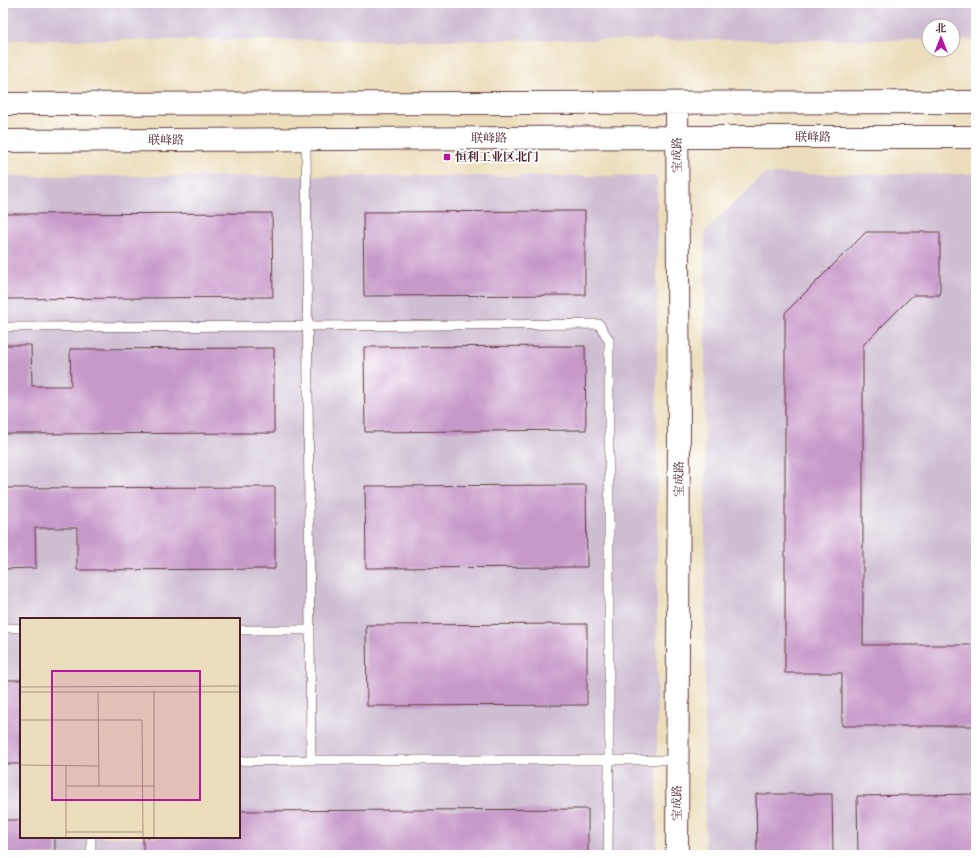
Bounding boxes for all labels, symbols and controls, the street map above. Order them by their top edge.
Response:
north arrow [921,18,961,58]
text: 北 [936,22,947,35]
street label: 联峰路 [795,130,831,144]
street label: 联峰路 [471,131,507,145]
street label: 联峰路 [148,133,184,147]
street label: 宝成路 [670,137,684,173]
place label: 恒利工业区北门 [455,150,539,164]
marker: 恒利工业区北门 [442,152,452,162]
street label: 宝成路 [672,461,686,497]
inset map [20,618,240,838]
street label: 宝成路 [670,785,684,821]

